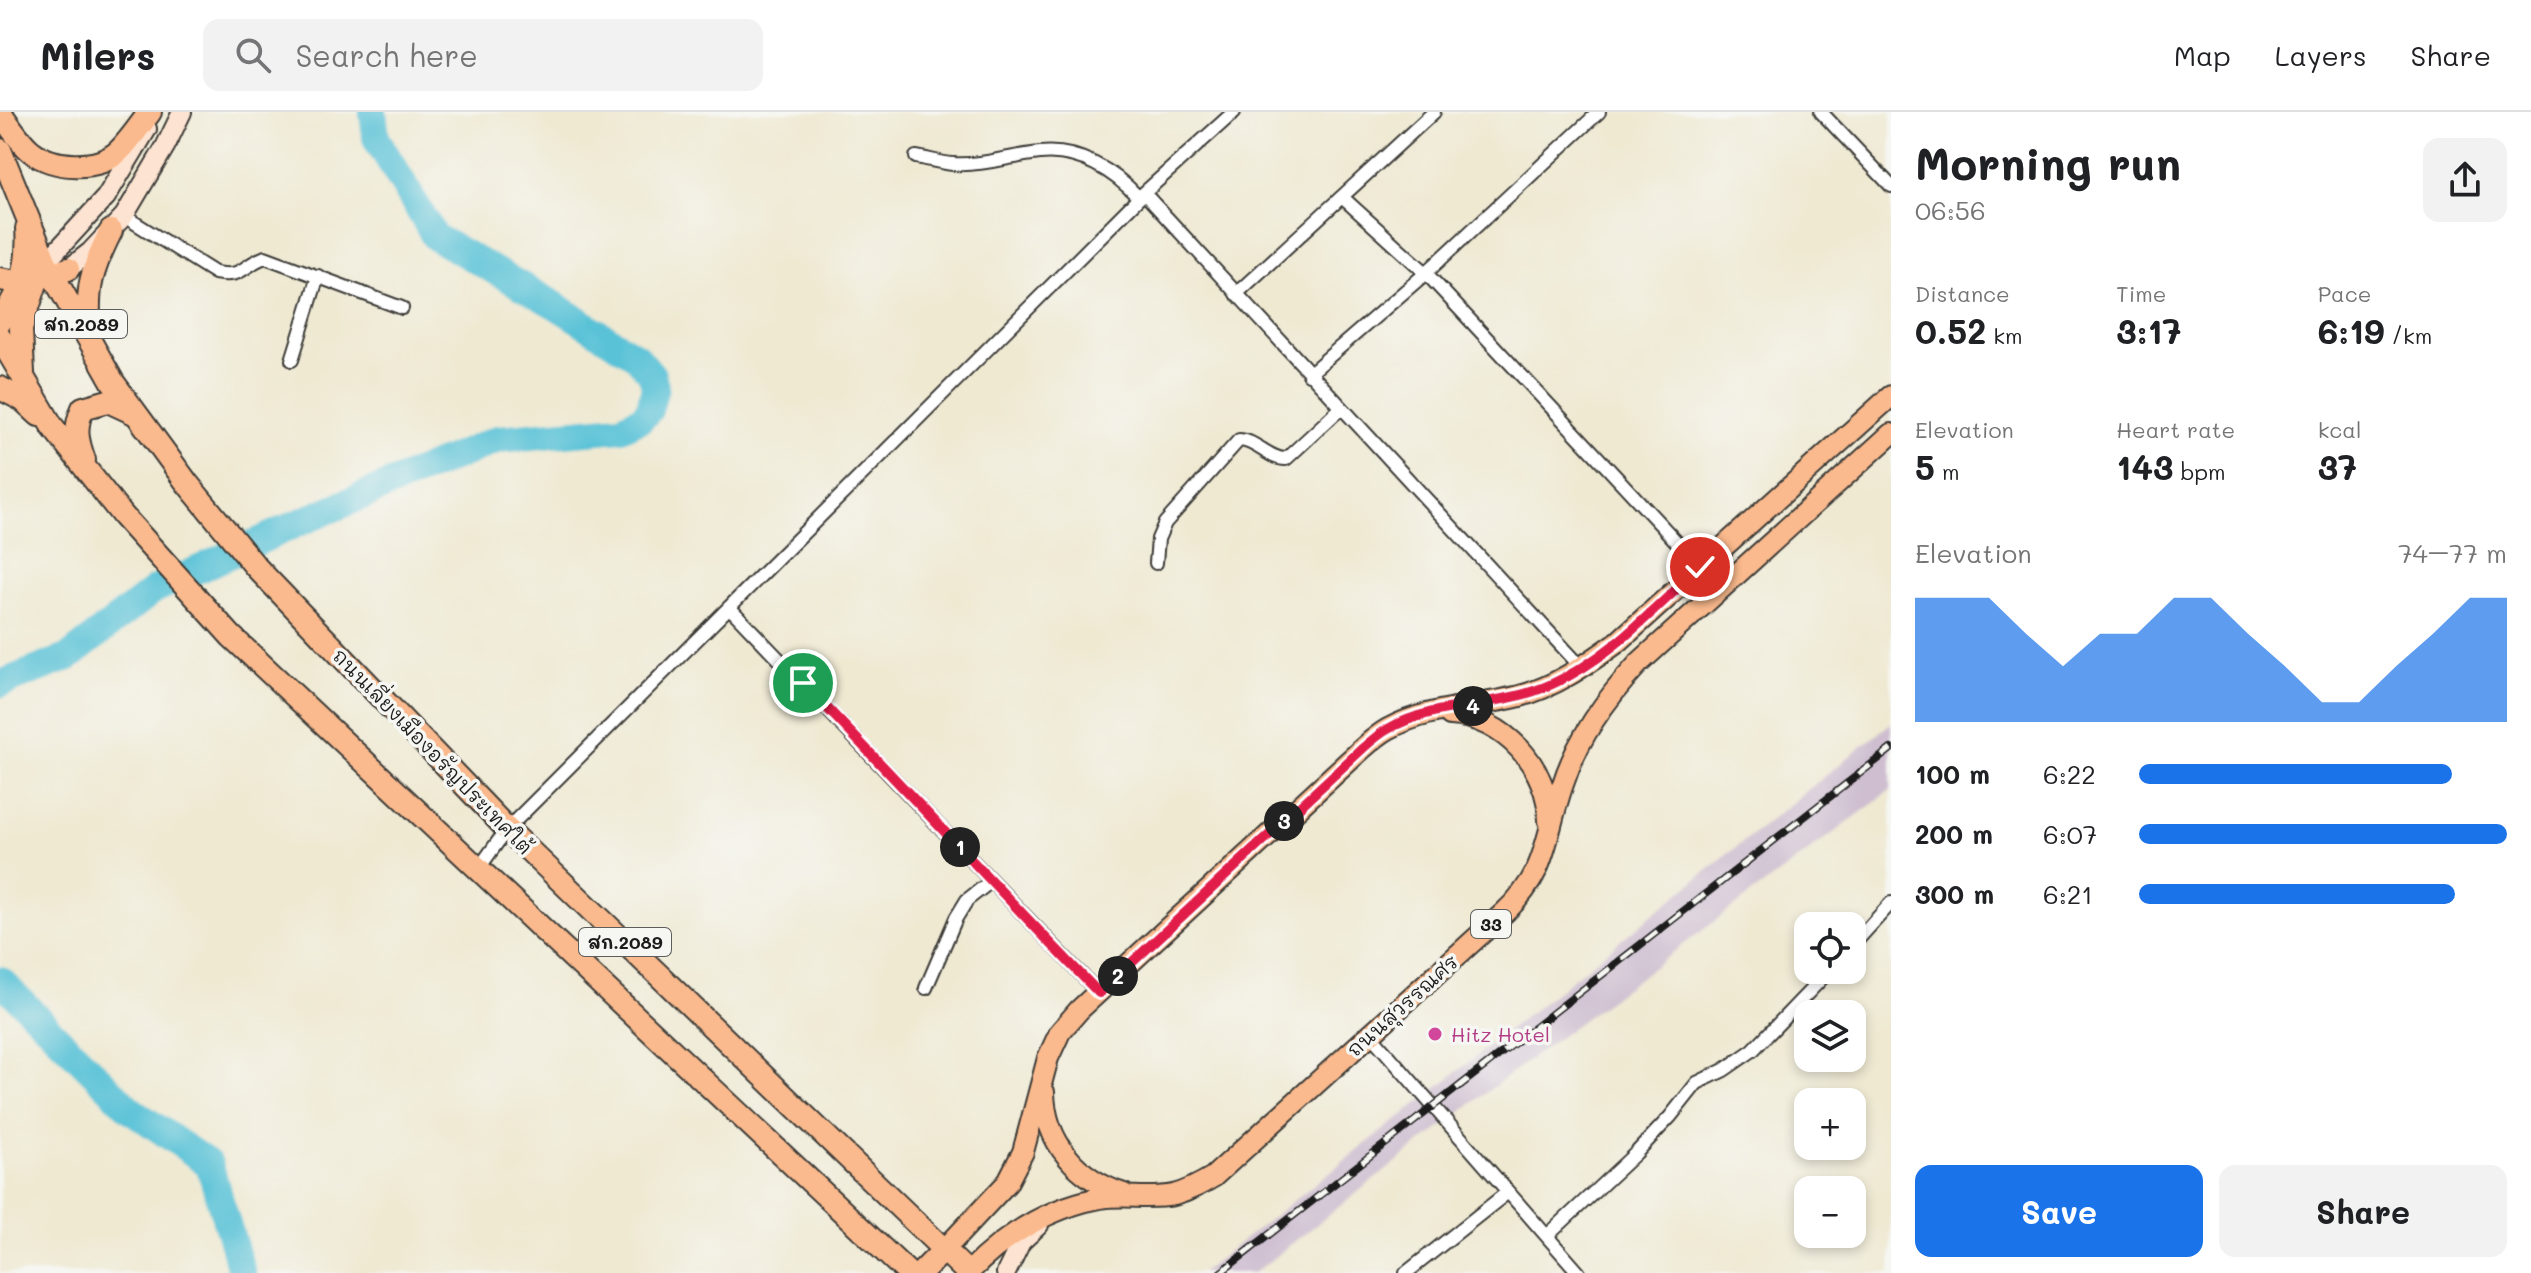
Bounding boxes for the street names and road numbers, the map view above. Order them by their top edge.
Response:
road number: สก.2089 [35,310,127,338]
street label: ถนนเลี่ยงเมืองอรัญประเทศใต้ [328,639,542,860]
road number: 33 [1471,910,1511,938]
road number: สก.2089 [579,928,671,956]
street label: ถนนสุวรรณศร [1341,948,1466,1065]

